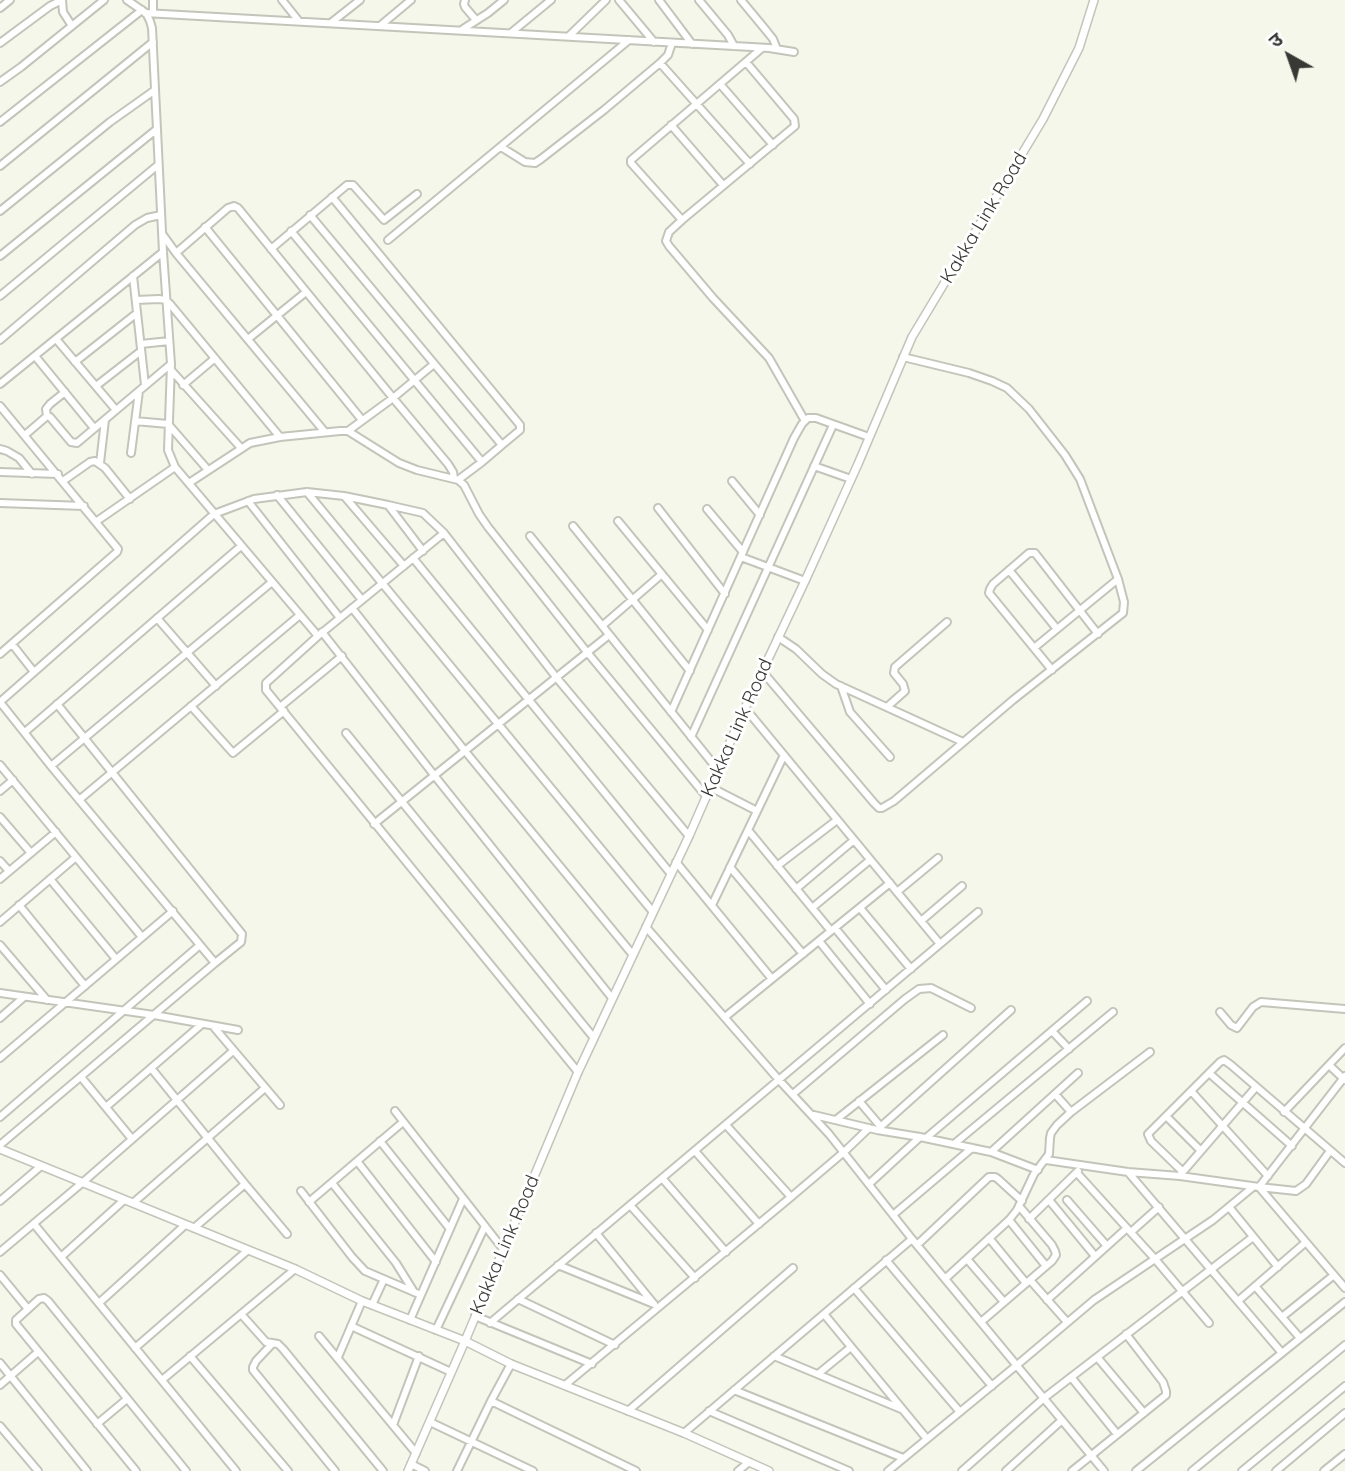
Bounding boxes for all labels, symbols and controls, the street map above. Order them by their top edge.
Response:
north arrow [1254,21,1324,91]
text: उ [1264,27,1287,53]
street label: Kakka Link Road [936,148,1032,288]
street label: Kakka Link Road [696,655,778,801]
street label: Kakka Link Road [465,1172,545,1318]

